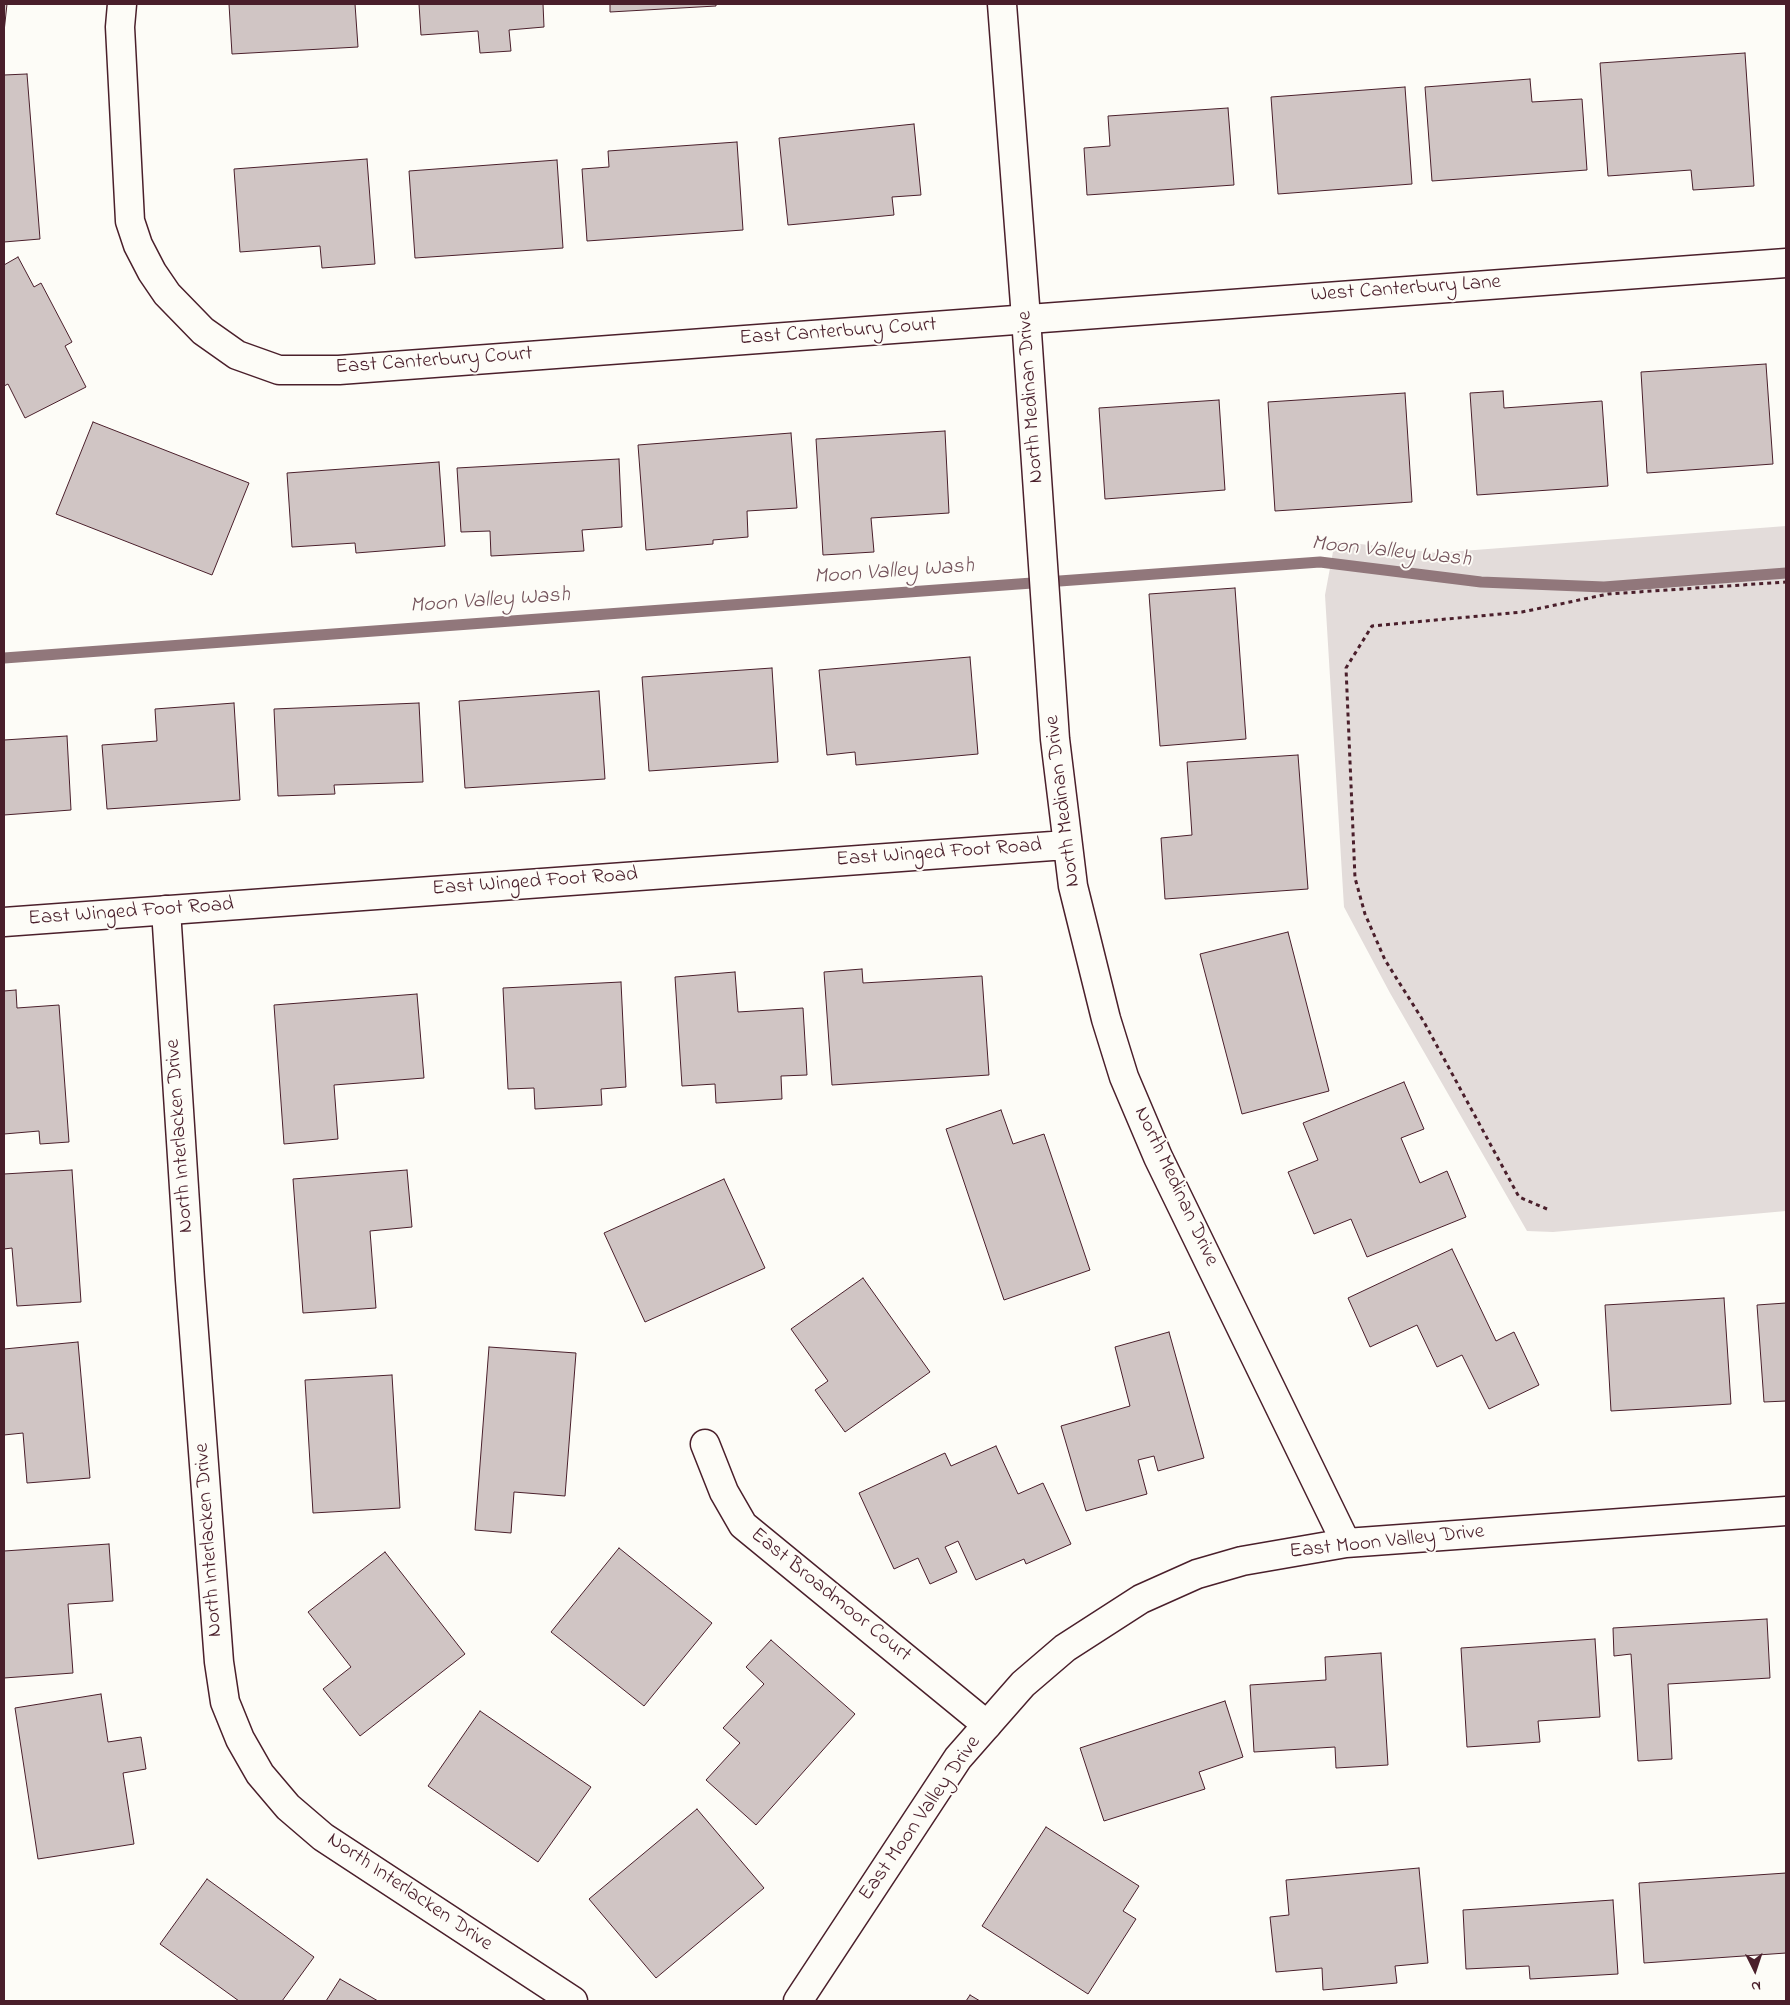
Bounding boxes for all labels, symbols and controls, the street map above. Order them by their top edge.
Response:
street label: West Canterbury Lane [1310,271,1502,309]
street label: North Medinan Drive [1013,310,1051,484]
street label: East Canterbury Court [739,314,937,352]
street label: East Canterbury Court [335,343,533,381]
water label: Moon Valley Wash [1310,531,1472,575]
water label: Moon Valley Wash [813,554,975,592]
water label: Moon Valley Wash [409,583,571,621]
street label: North Medinan Drive [1041,714,1087,888]
street label: East Winged Foot Road [835,834,1043,874]
street label: East Winged Foot Road [431,863,639,903]
street label: East Winged Foot Road [27,893,235,933]
street label: North Interlacken Drive [162,1038,200,1234]
street label: North Medinan Drive [1127,1103,1223,1271]
street label: North Interlacken Drive [191,1442,229,1638]
street label: East Moon Valley Drive [1288,1520,1486,1566]
street label: East Broadmoor Court [745,1523,915,1669]
street label: East Moon Valley Drive [855,1732,987,1906]
street label: North Interlacken Drive [321,1828,497,1958]
north arrow [1730,1945,1780,1995]
text: N [1751,1975,1762,1996]

